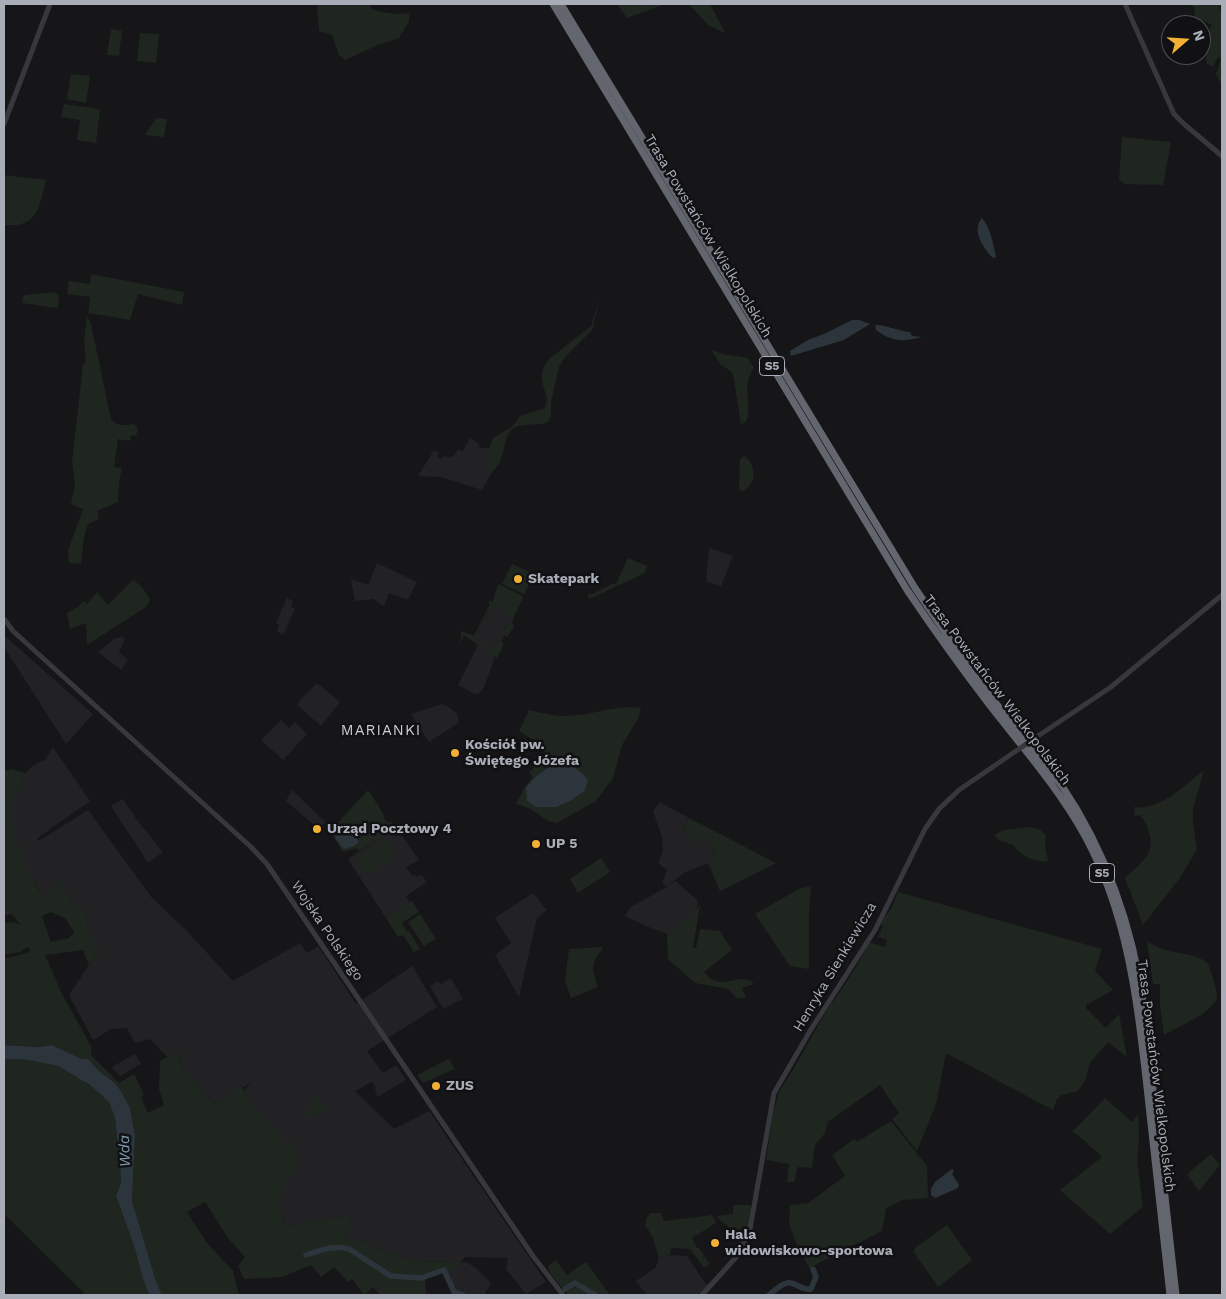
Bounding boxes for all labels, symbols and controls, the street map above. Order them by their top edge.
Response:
north arrow [1161,15,1211,65]
text: N [1190,28,1208,43]
street label: Trasa Powstańców Wielkopolskich [641,131,775,341]
road number: S5 [760,356,784,376]
place label: Skatepark [528,571,599,587]
marker: Skatepark [512,573,524,585]
street label: Trasa Powstańców Wielkopolskich [920,591,1074,789]
district label: MARIANKI [340,722,422,740]
place label: Kościół pw. Świętego Józefa [465,737,579,770]
marker: Kościół pw. Świętego Józefa [449,747,461,759]
place label: Urząd Pocztowy 4 [327,821,452,837]
marker: Urząd Pocztowy 4 [311,823,323,835]
place label: UP 5 [546,836,577,852]
marker: UP 5 [530,838,542,850]
road number: S5 [1090,864,1114,882]
street label: Wojska Polskiego [287,878,367,984]
street label: Henryka Sienkiewicza [790,899,880,1035]
street label: Trasa Powstańców Wielkopolskich [1133,959,1179,1193]
place label: ZUS [446,1078,474,1094]
marker: ZUS [430,1080,442,1092]
water label: Wda [115,1135,135,1167]
place label: Hala widowiskowo-sportowa [725,1227,893,1260]
marker: Hala widowiskowo-sportowa [709,1237,721,1249]

